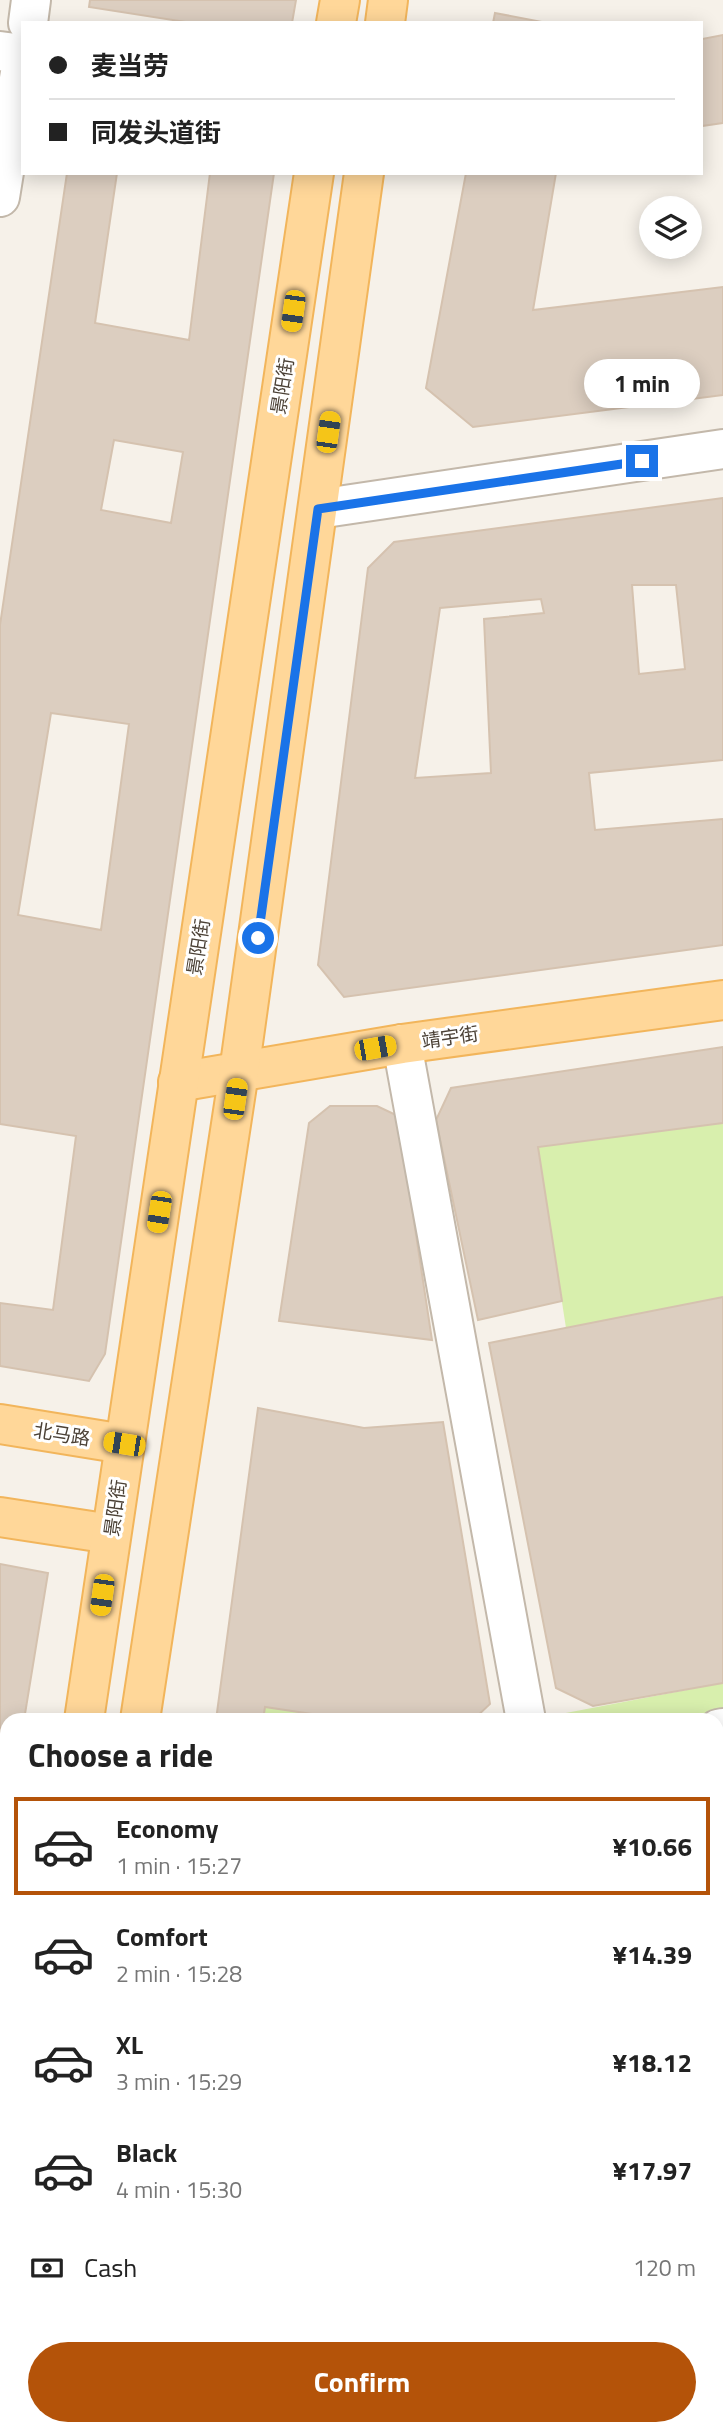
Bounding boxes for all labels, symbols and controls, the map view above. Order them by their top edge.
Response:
text: 麦当劳 [91,46,169,85]
text: 同发头道街 [91,113,221,152]
map controls [639,196,702,259]
button: layers [639,196,702,259]
car [280,289,307,333]
street label: 景阳街 [263,355,300,416]
callout: 1 min [584,360,700,408]
text: 1 min [614,366,670,401]
car [315,410,342,454]
route end [626,445,658,477]
street label: 景阳街 [179,916,216,977]
route start [242,922,274,954]
street label: 靖宇街 [420,1018,480,1055]
car [353,1034,398,1062]
car [222,1077,249,1121]
car [146,1190,173,1234]
street label: 北马路 [32,1415,93,1452]
car [102,1430,147,1458]
street label: 景阳街 [96,1478,133,1538]
car [89,1573,116,1617]
text: Choose a ride [28,1731,213,1779]
text: Economy [116,1809,218,1848]
icon: car [32,1815,95,1878]
text: ¥10.66 [613,1827,692,1866]
text: 1 min · 15:27 [116,1848,242,1883]
text: Comfort [116,1917,208,1956]
icon: car [32,1923,95,1986]
text: ¥14.39 [613,1935,692,1974]
text: 2 min · 15:28 [116,1956,242,1991]
text: XL [116,2025,143,2064]
icon: car [32,2031,95,2094]
text: ¥18.12 [613,2043,692,2082]
text: 3 min · 15:29 [116,2064,242,2099]
text: Black [116,2133,177,2172]
icon: car [32,2139,95,2202]
text: ¥17.97 [613,2151,692,2190]
text: 4 min · 15:30 [116,2172,242,2207]
text: Cash [84,2248,137,2287]
icon: cash [28,2249,66,2287]
text: 120 m [633,2250,696,2285]
button: Confirm [28,2342,696,2422]

